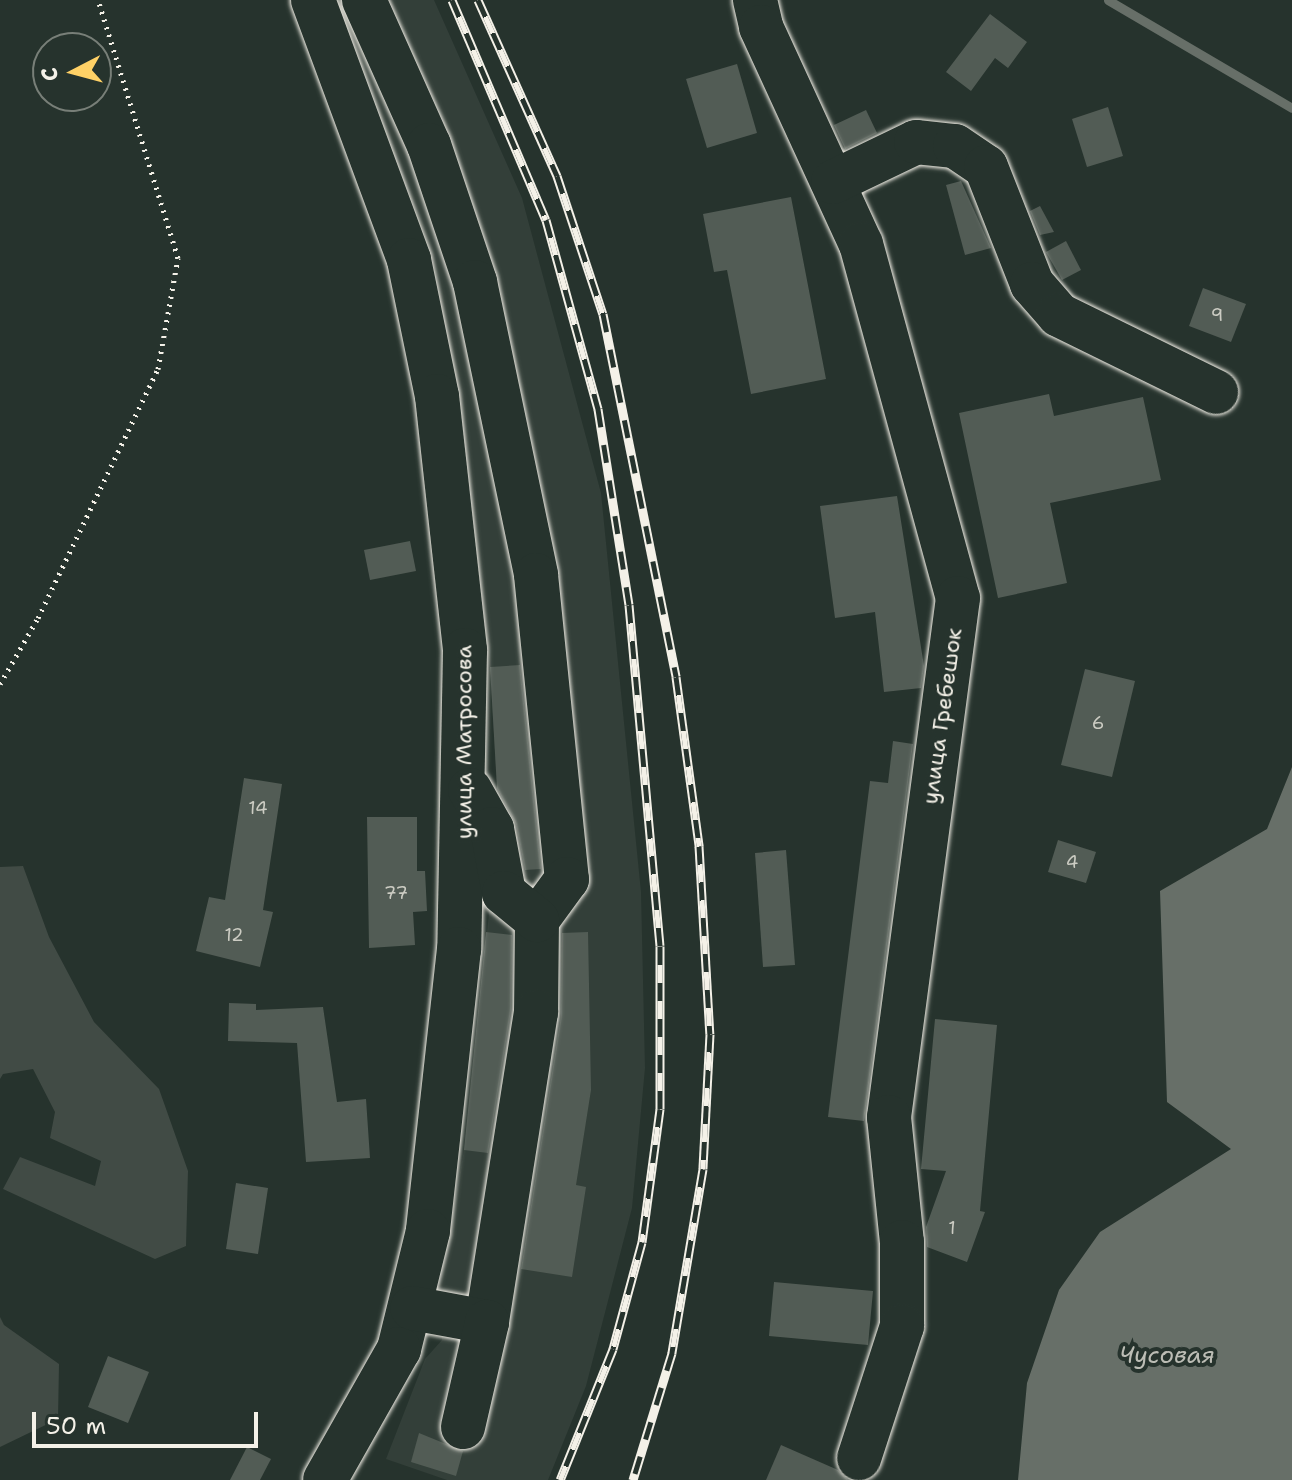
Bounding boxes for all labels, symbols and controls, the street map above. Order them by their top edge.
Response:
north arrow [32,32,112,112]
text: С [34,66,65,83]
house number: 9 [1211,304,1223,326]
street label: улица Гребешок [917,626,967,806]
street label: улица Матросова [451,645,477,839]
house number: 6 [1092,712,1104,734]
house number: 14 [248,797,268,819]
house number: 4 [1066,851,1078,873]
house number: 77 [384,882,408,904]
house number: 12 [224,924,244,946]
house number: 1 [948,1217,956,1239]
water label: Чусовая [1119,1342,1215,1370]
scale bar [36,1396,262,1446]
text: 50 m [46,1410,106,1442]

